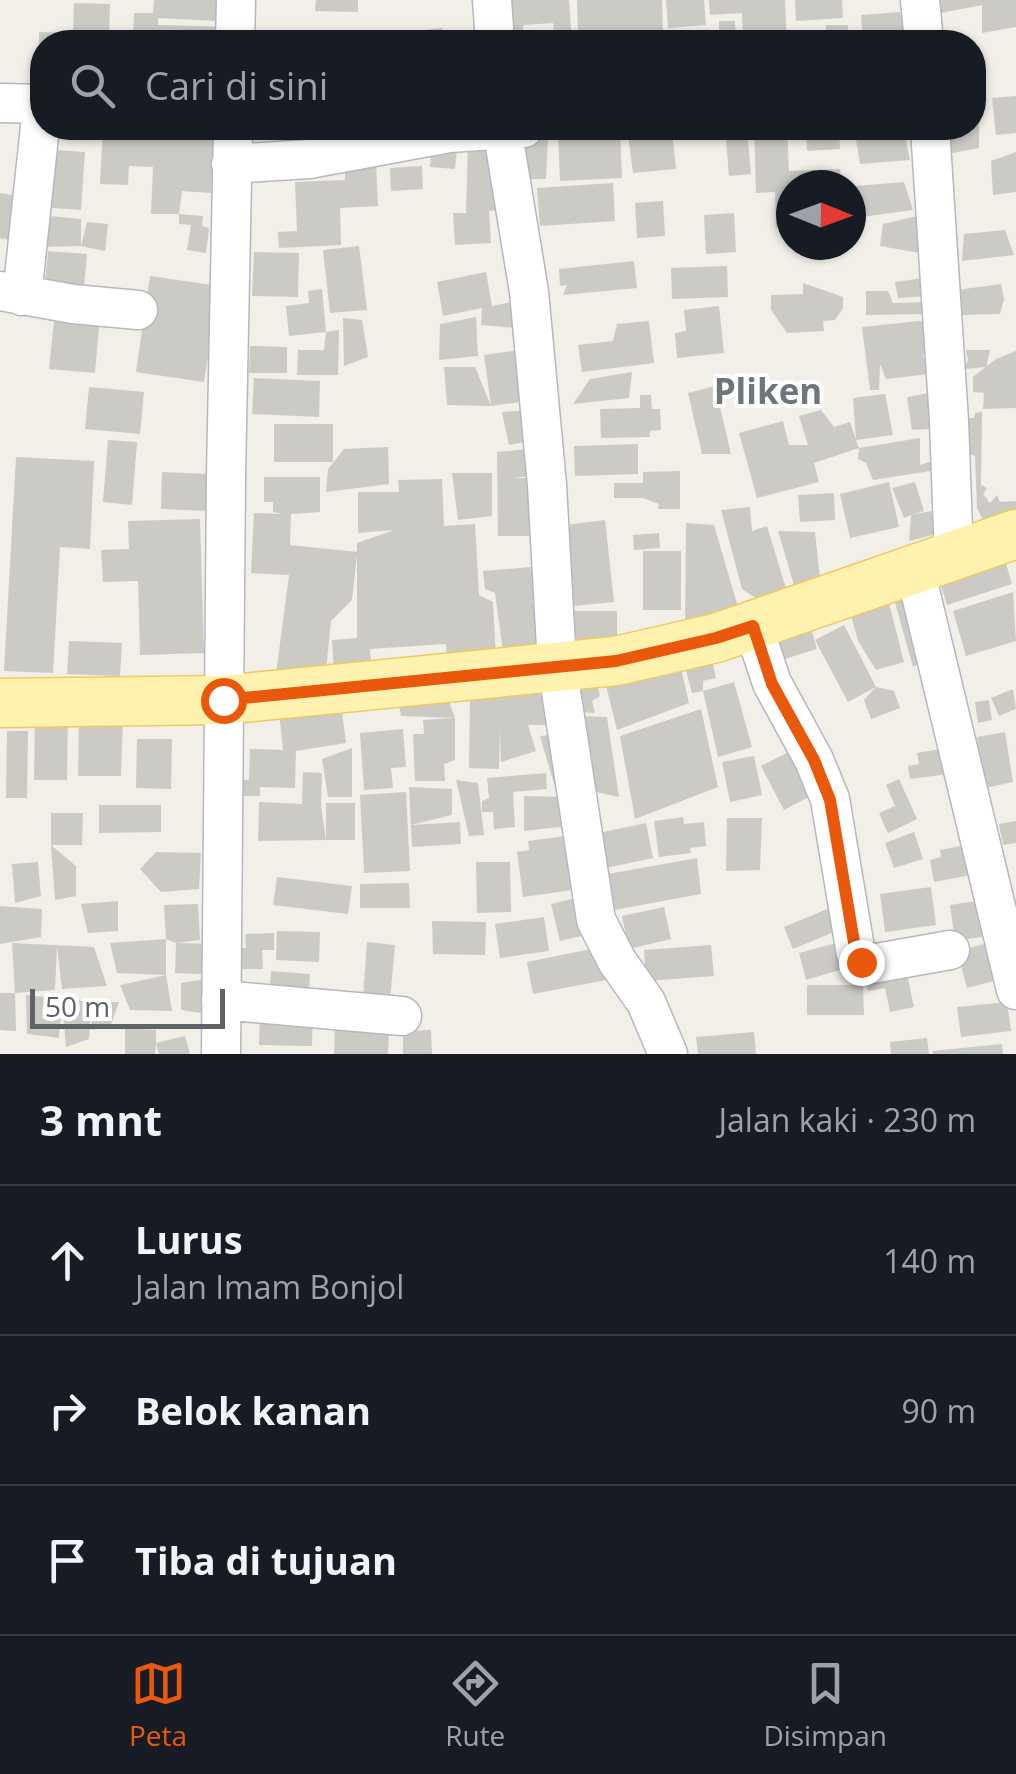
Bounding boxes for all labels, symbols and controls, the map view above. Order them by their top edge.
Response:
search box [30,30,986,140]
icon: search [65,58,120,113]
text: Cari di sini [145,59,328,111]
north arrow [776,170,866,260]
district label: Pliken [714,367,822,414]
route start [201,678,247,724]
route end [839,940,885,986]
scale bar [30,984,225,1028]
text: 50 m [45,987,110,1025]
text: 3 mnt [40,1091,162,1148]
text: Jalan kaki · 230 m [718,1098,976,1141]
text: Lurus [135,1213,243,1265]
icon: ahead [40,1233,95,1288]
text: 140 m [883,1239,976,1282]
text: Jalan Imam Bonjol [135,1265,404,1308]
icon: right [40,1383,95,1438]
text: Belok kanan [135,1384,371,1436]
text: 90 m [901,1389,976,1432]
icon: arrive [40,1533,95,1588]
text: Tiba di tujuan [135,1534,397,1586]
tab: Peta [129,1656,187,1754]
tab: Rute [445,1656,505,1754]
tab: Disimpan [763,1656,887,1754]

